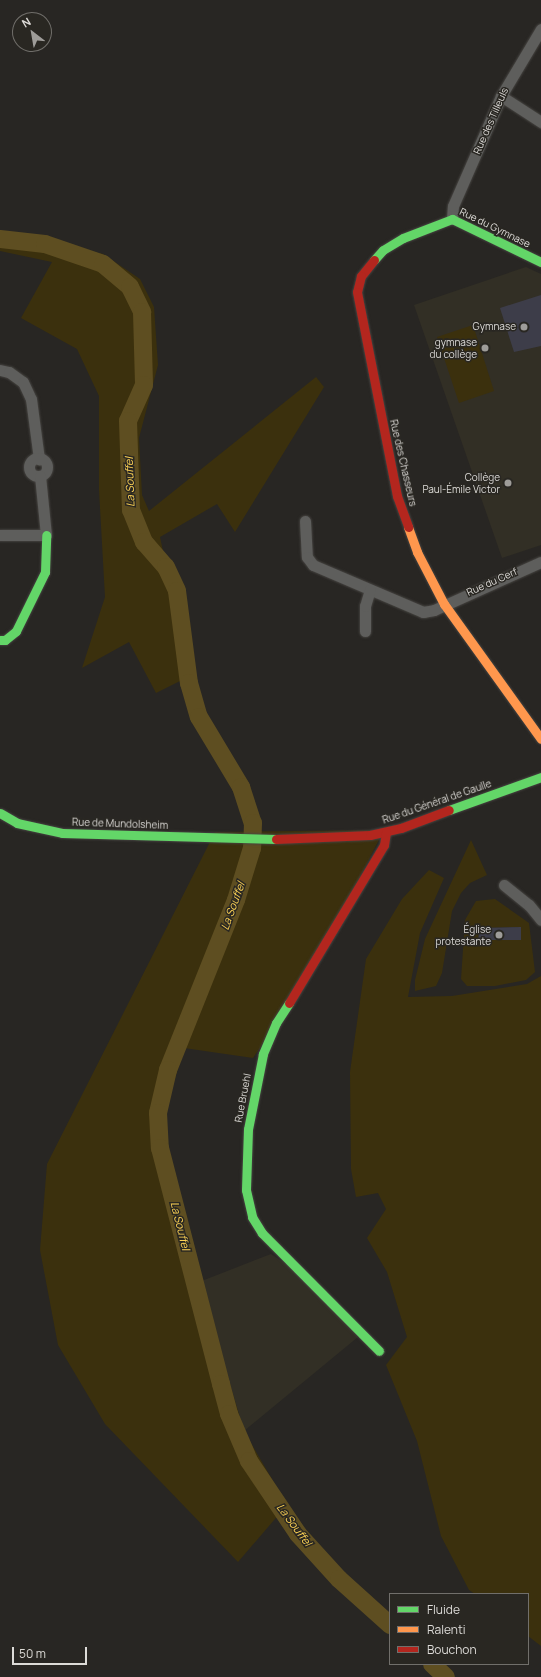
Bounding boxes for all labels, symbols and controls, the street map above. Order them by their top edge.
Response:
north arrow [12,12,52,52]
text: N [19,14,33,31]
street label: Rue des Tilleuls [471,86,511,156]
street label: Rue du Gymnase [458,206,532,250]
place label: Gymnase [473,321,516,333]
marker: Gymnase [519,322,529,332]
place label: gymnase du collège [430,336,477,360]
marker: gymnase du collège [480,343,490,353]
street label: Rue des Chasseurs [387,418,419,508]
water label: La Souffel [123,457,137,507]
place label: Collège Paul-Émile Victor [422,471,500,494]
marker: Collège Paul-Émile Victor [503,478,513,488]
street label: Rue du Cerf [465,566,519,598]
street label: Rue du Général de Gaulle [381,778,493,826]
street label: Rue de Mundolsheim [72,816,168,832]
water label: La Souffel [218,880,248,932]
place label: Église protestante [436,923,491,946]
marker: Église protestante [494,930,504,940]
street label: Rue Bruehl [232,1072,254,1124]
water label: La Souffel [168,1200,192,1252]
water label: La Souffel [274,1501,314,1549]
legend [389,1593,529,1665]
text: Fluide [427,1601,460,1618]
text: Ralenti [427,1621,466,1638]
scale bar [14,1639,89,1665]
text: Bouchon [427,1641,477,1658]
text: 50 m [19,1645,46,1662]

